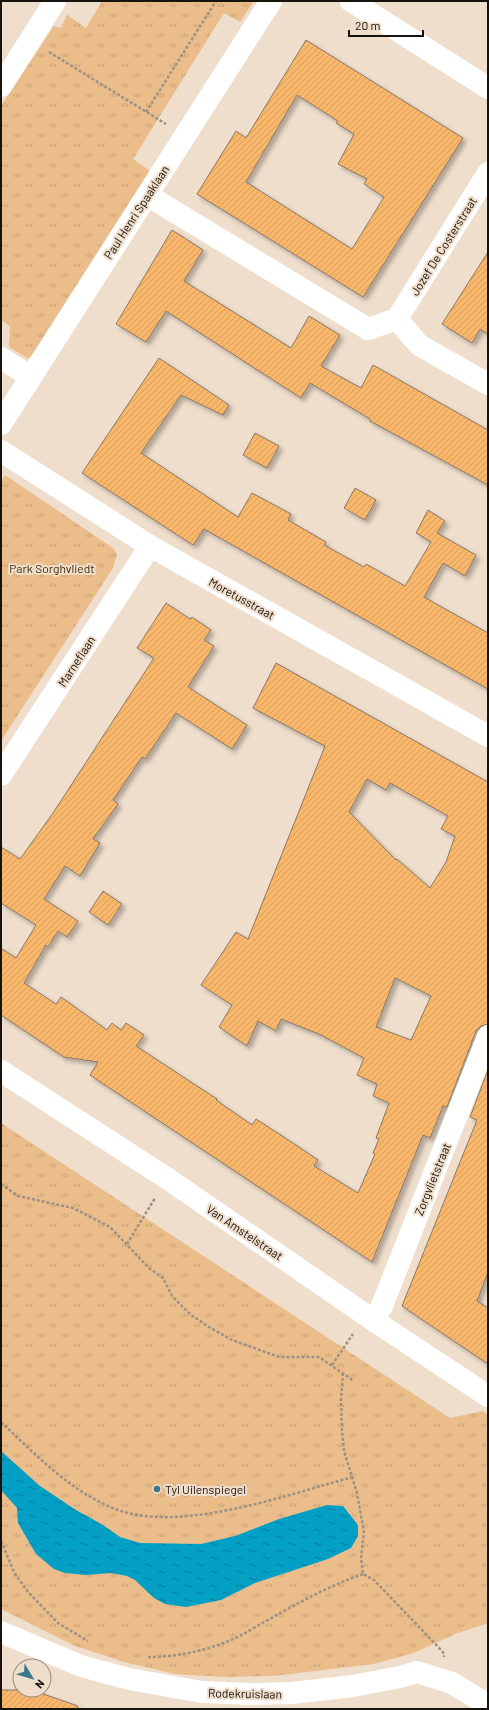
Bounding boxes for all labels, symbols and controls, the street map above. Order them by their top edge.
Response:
scale bar [349,12,423,38]
text: 20 m [355,18,381,32]
street label: Paul Henri Spaaklaan [101,163,171,261]
street label: Jozef De Costerstraat [407,194,479,298]
park label: Park Sorghvliedt [9,561,95,575]
street label: Moretusstraat [207,574,277,622]
street label: Marneflaan [54,633,98,689]
street label: Zorgvlietstraat [411,1141,453,1217]
street label: Van Amstelstraat [204,1201,286,1263]
place label: Tyl Uilenspiegel [165,1482,246,1496]
marker: Tyl Uilenspiegel [152,1484,162,1494]
north arrow [12,1658,52,1698]
text: N [33,1678,48,1691]
street label: Rodekruislaan [208,1685,282,1701]

